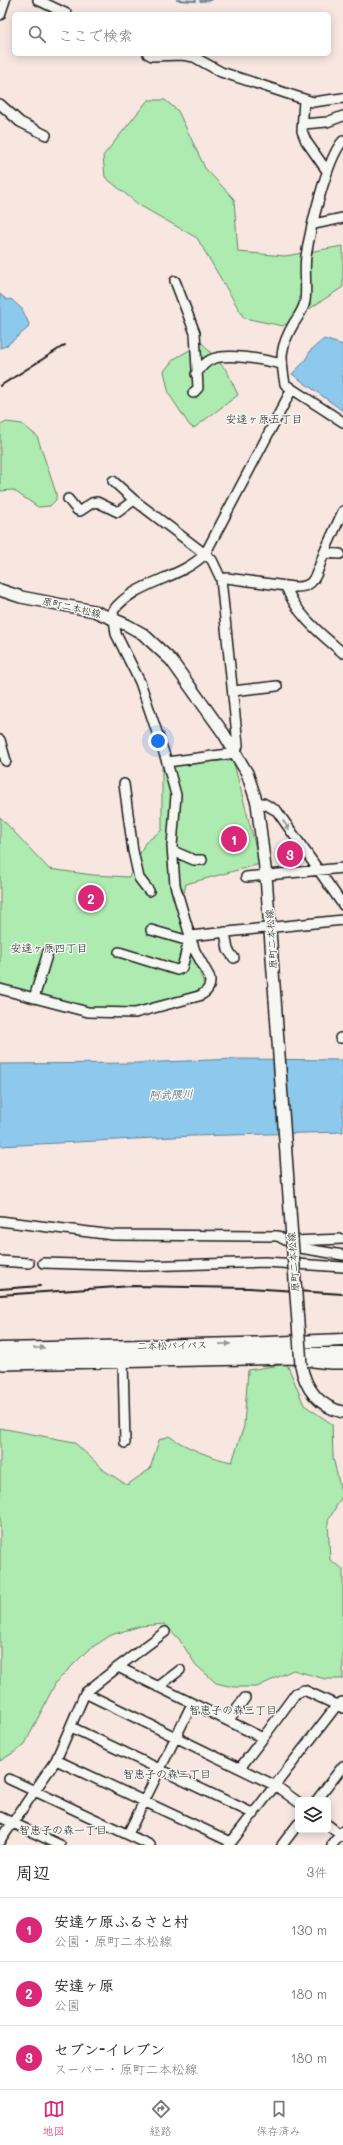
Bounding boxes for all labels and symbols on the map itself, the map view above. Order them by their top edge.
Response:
district label: 安達ヶ原五丁目 [226,411,303,426]
street label: 原町二本松線 [41,593,103,621]
your location [148,731,168,751]
one-way arrow [282,819,290,830]
pin: 1 [221,824,247,854]
pin: 3 [277,839,303,869]
pin: 2 [78,883,104,913]
street label: 原町二本松線 [262,909,280,969]
district label: 安達ヶ原四丁目 [11,940,88,955]
water label: 阿武隈川 [149,1086,193,1102]
street label: 原町二本松線 [284,1232,302,1292]
street label: 二本松バイパス [137,1337,207,1353]
one-way arrow [219,1341,231,1348]
one-way arrow [33,1345,46,1351]
district label: 智恵子の森三丁目 [189,1702,277,1717]
district label: 智恵子の森二丁目 [123,1766,211,1781]
district label: 智恵子の森一丁目 [19,1822,107,1837]

